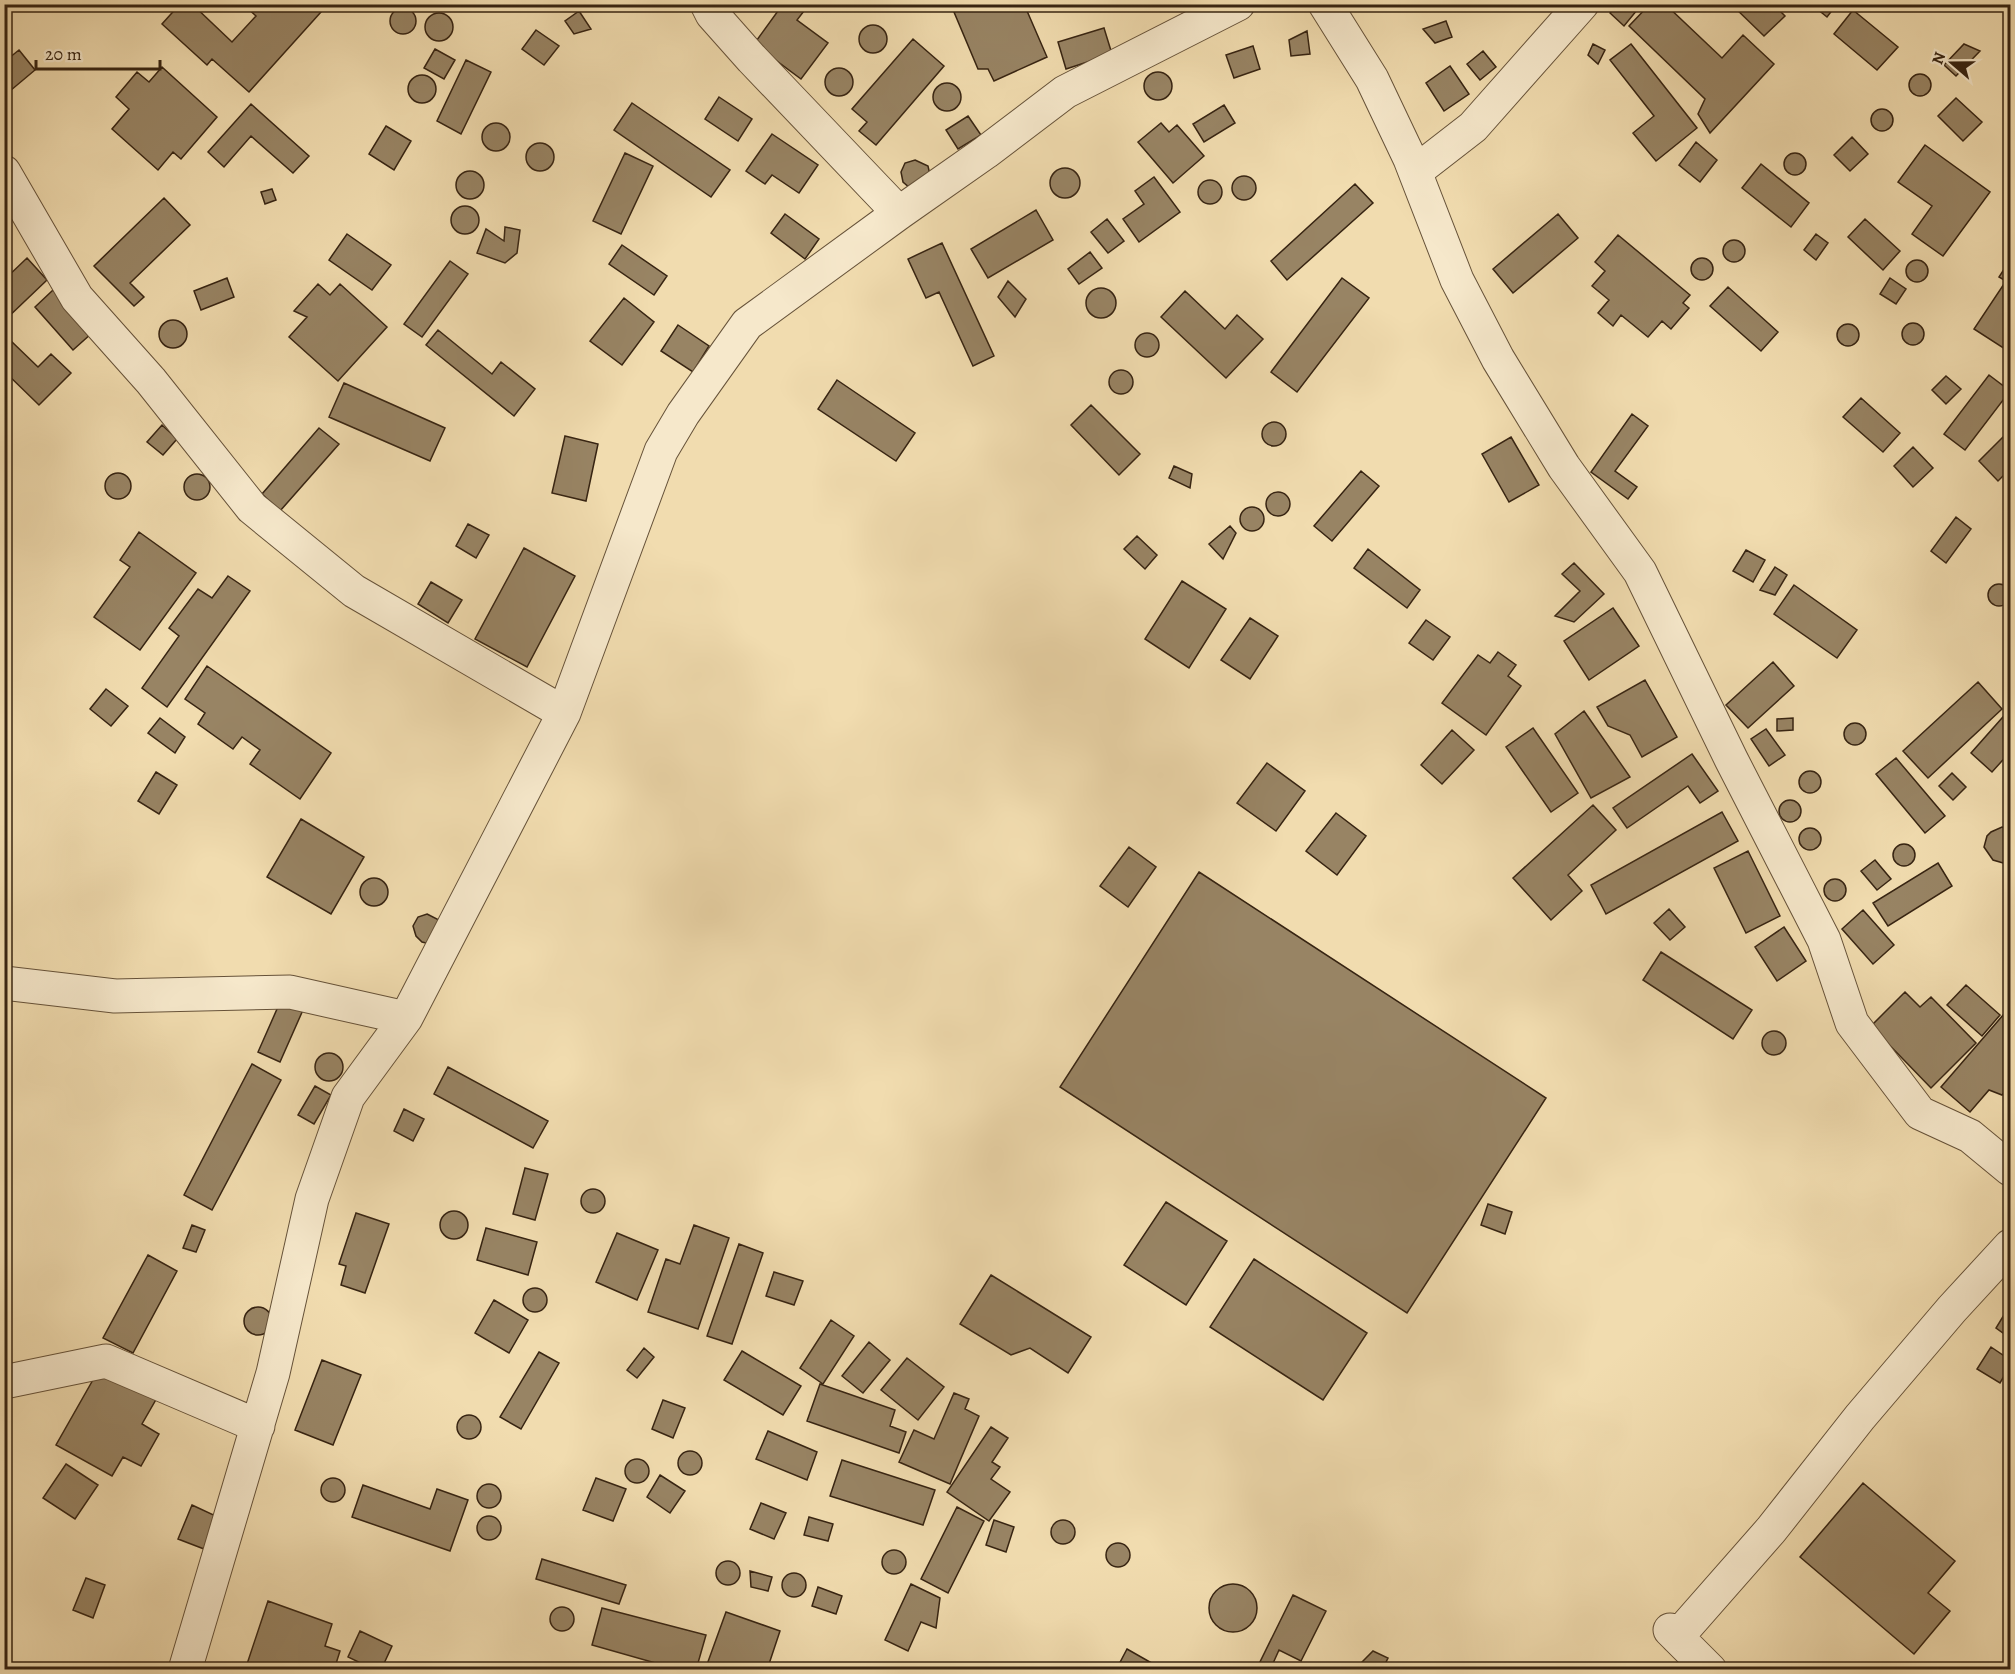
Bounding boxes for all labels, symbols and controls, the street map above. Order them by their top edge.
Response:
scale bar [36,33,160,71]
north arrow [1922,33,1982,93]
text: 20 m [45,42,82,66]
text: N [1927,49,1951,67]

